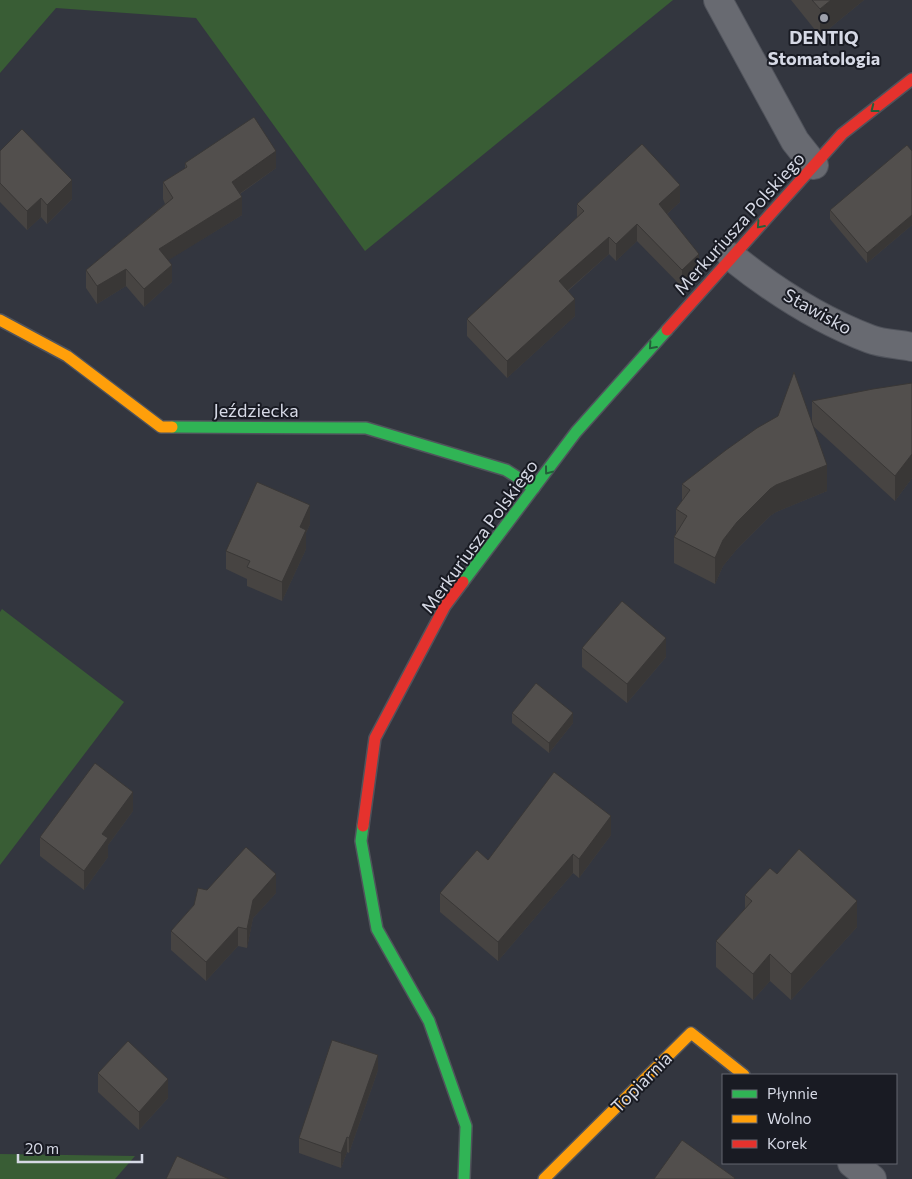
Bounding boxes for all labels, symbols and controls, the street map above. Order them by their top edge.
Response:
marker: DENTIQ Stomatologia [818,12,830,24]
place label: DENTIQ Stomatologia [768,26,880,69]
one-way arrow [871,104,880,112]
street label: Merkuriusza Polskiego [669,147,809,299]
one-way arrow [757,220,766,229]
street label: Stawisko [780,283,856,339]
one-way arrow [649,341,658,350]
street label: Jeździecka [213,399,299,421]
street label: Merkuriusza Polskiego [416,455,542,617]
one-way arrow [544,465,554,474]
street label: Topiarnia [606,1047,676,1117]
legend [722,1074,897,1164]
text: Płynnie [767,1084,818,1102]
text: Wolno [767,1109,812,1127]
scale bar [18,1132,141,1164]
text: Korek [767,1134,807,1152]
text: 20 m [25,1139,59,1157]

